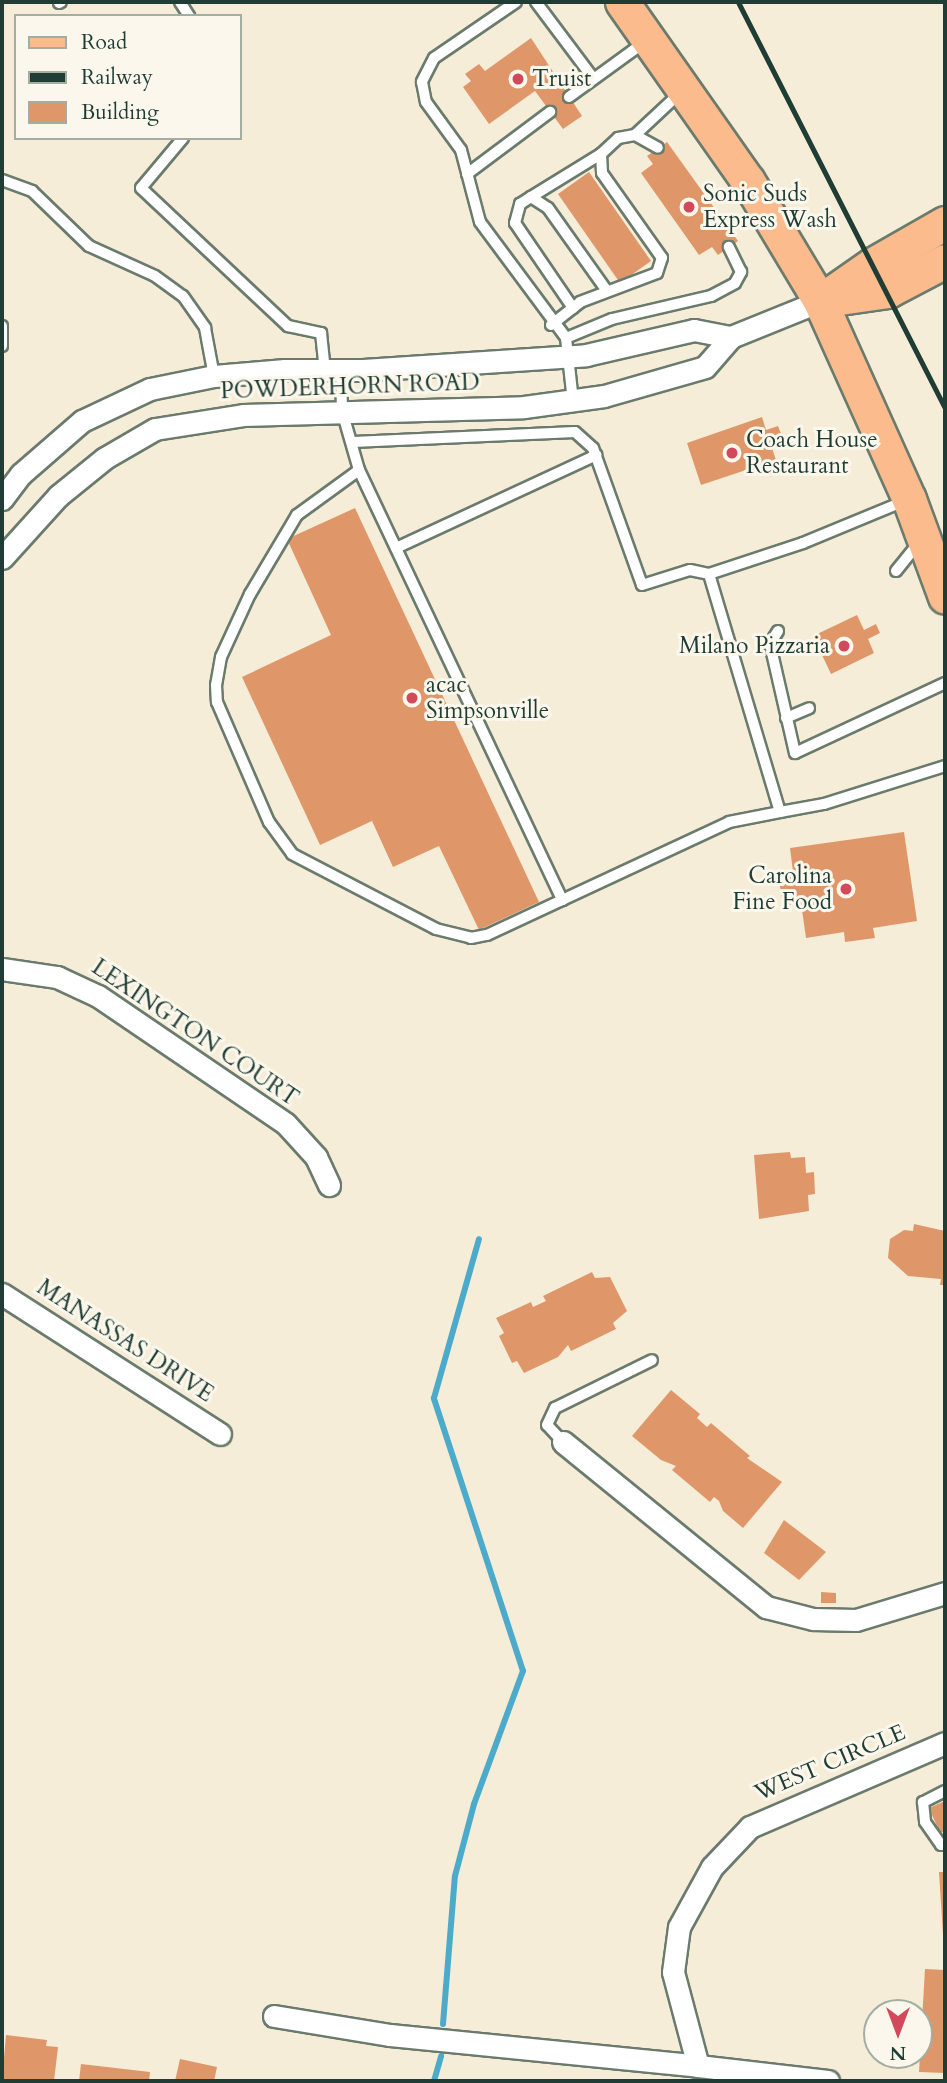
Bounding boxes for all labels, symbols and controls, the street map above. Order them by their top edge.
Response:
legend [14,14,242,140]
text: Road [81,28,127,57]
text: Railway [81,63,153,92]
place label: Truist [532,65,591,93]
marker: Truist [510,71,526,87]
text: Building [81,98,159,127]
place label: Sonic Suds Express Wash [703,180,837,234]
marker: Sonic Suds Express Wash [681,199,697,215]
street label: POWDERHORN ROAD [220,369,480,405]
place label: Coach House Restaurant [746,426,878,480]
marker: Coach House Restaurant [724,445,740,461]
place label: Milano Pizzaria [679,632,830,660]
marker: Milano Pizzaria [836,638,852,654]
place label: acac Simpsonville [426,671,549,725]
marker: acac Simpsonville [404,690,420,706]
place label: Carolina Fine Food [733,862,832,916]
marker: Carolina Fine Food [838,881,854,897]
street label: LEXINGTON COURT [86,953,304,1113]
street label: MANASSAS DRIVE [32,1274,218,1408]
street label: WEST CIRCLE [750,1719,910,1807]
north arrow [863,1999,933,2069]
text: N [890,2040,906,2066]

